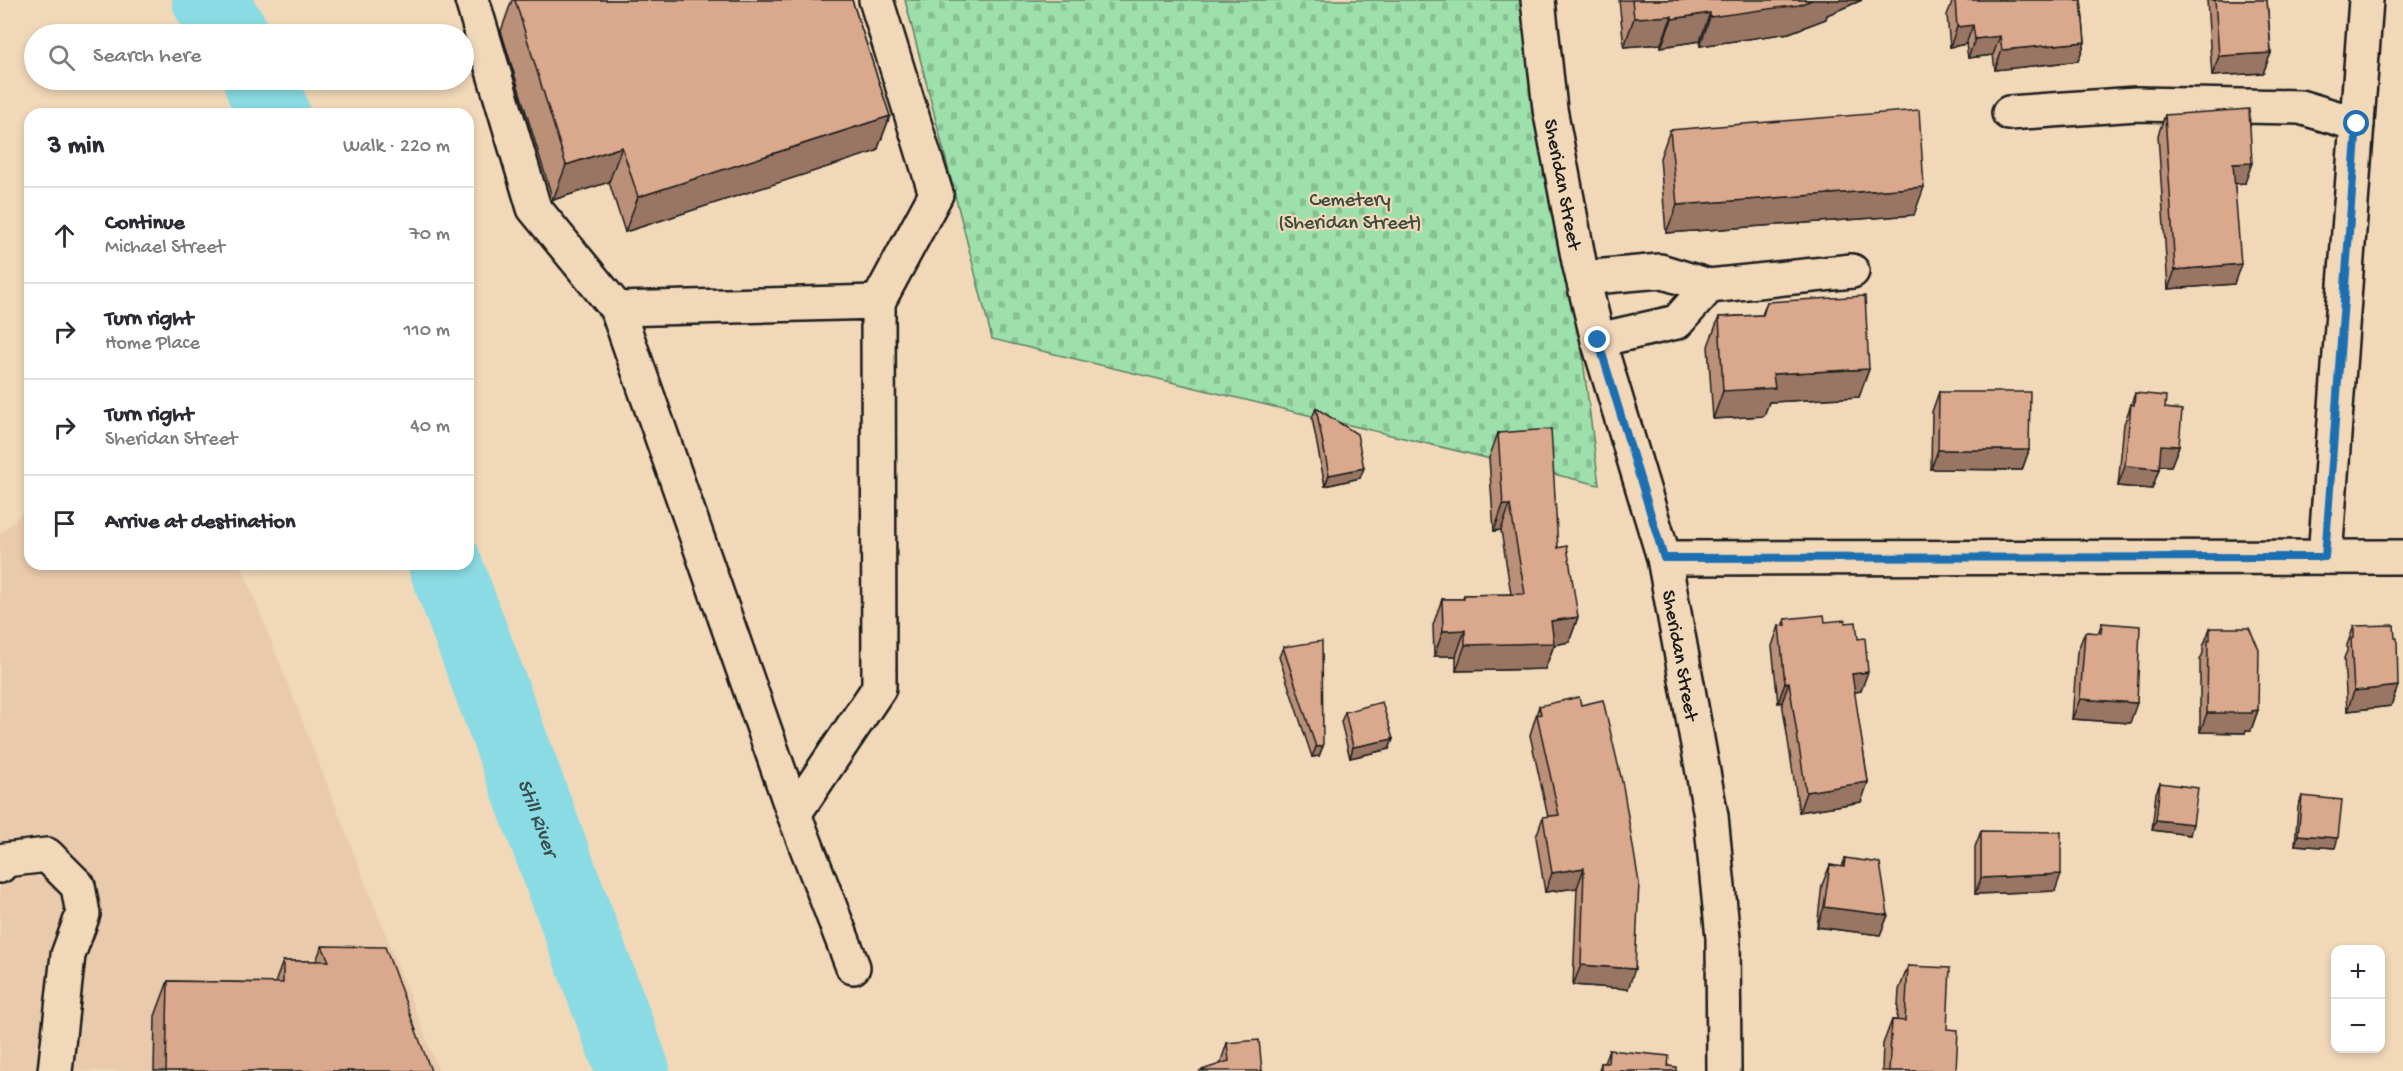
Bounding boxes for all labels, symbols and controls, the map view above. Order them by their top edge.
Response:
search box [24,24,474,90]
icon: search [45,41,78,74]
text: Search here [93,44,201,70]
route start [2343,110,2369,136]
street label: Sheridan Street [1537,118,1585,254]
text: 3 min [48,132,104,163]
text: Walk · 220 m [343,136,450,159]
park label: Cemetery (Sheridan Street) [1278,190,1422,236]
text: Continue [105,211,185,237]
icon: ahead [48,219,81,252]
text: 70 m [409,224,450,247]
text: Michael Street [105,237,225,260]
text: Turn right [105,307,193,333]
icon: right [48,315,81,348]
text: 110 m [404,320,450,343]
route end [1584,326,1610,352]
text: Home Place [105,333,200,356]
text: Turn right [105,403,193,429]
icon: right [48,411,81,444]
text: 40 m [410,416,450,439]
text: Sheridan Street [105,429,237,452]
icon: arrive [48,507,81,540]
text: Arrive at destination [105,510,295,536]
street label: Sheridan Street [1655,588,1702,725]
water label: Still River [510,776,563,865]
map controls [2331,945,2385,1053]
button: + [2331,945,2385,999]
button: − [2331,999,2385,1053]

